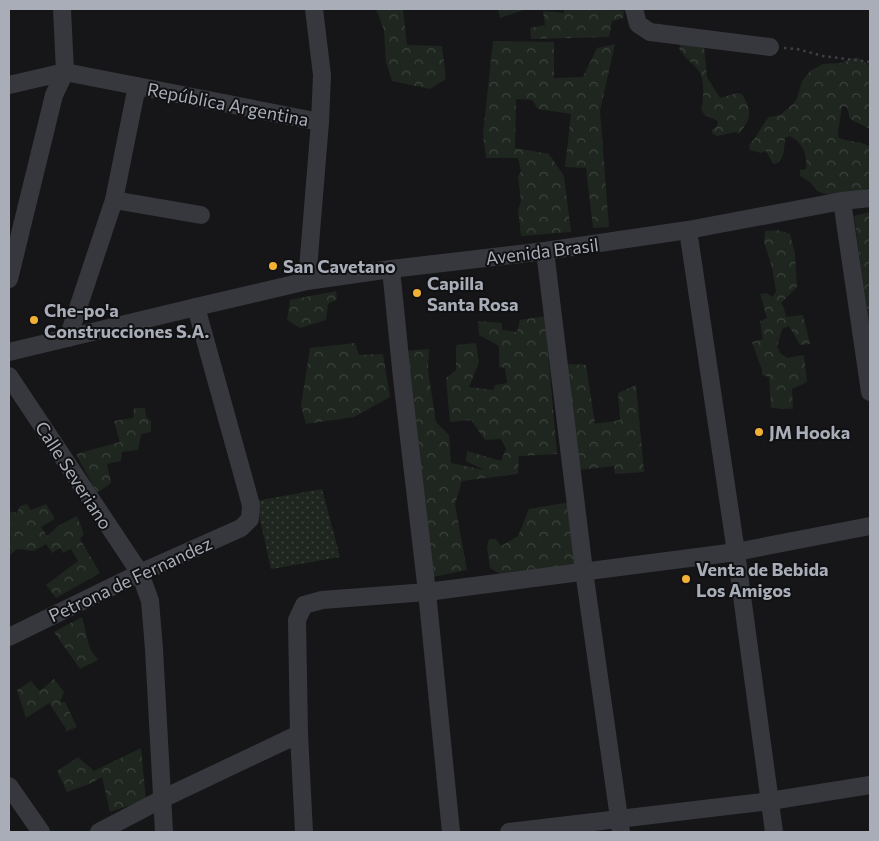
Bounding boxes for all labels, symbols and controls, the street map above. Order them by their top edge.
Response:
street label: República Argentina [145,78,311,130]
street label: Avenida Brasil [484,233,600,269]
place label: San Cavetano [283,255,396,277]
marker: San Cavetano [267,260,279,272]
place label: Capilla Santa Rosa [427,272,518,315]
marker: Capilla Santa Rosa [411,287,423,299]
place label: Che-po'a Construcciones S.A. [44,299,209,342]
marker: Che-po'a Construcciones S.A. [28,314,40,326]
street label: Calle Severiano [31,417,117,533]
place label: JM Hooka [769,421,850,443]
marker: JM Hooka [753,426,765,438]
street label: Petrona de Fernandez [45,532,215,626]
place label: Venta de Bebida Los Amigos [696,558,828,601]
marker: Venta de Bebida Los Amigos [680,573,692,585]

